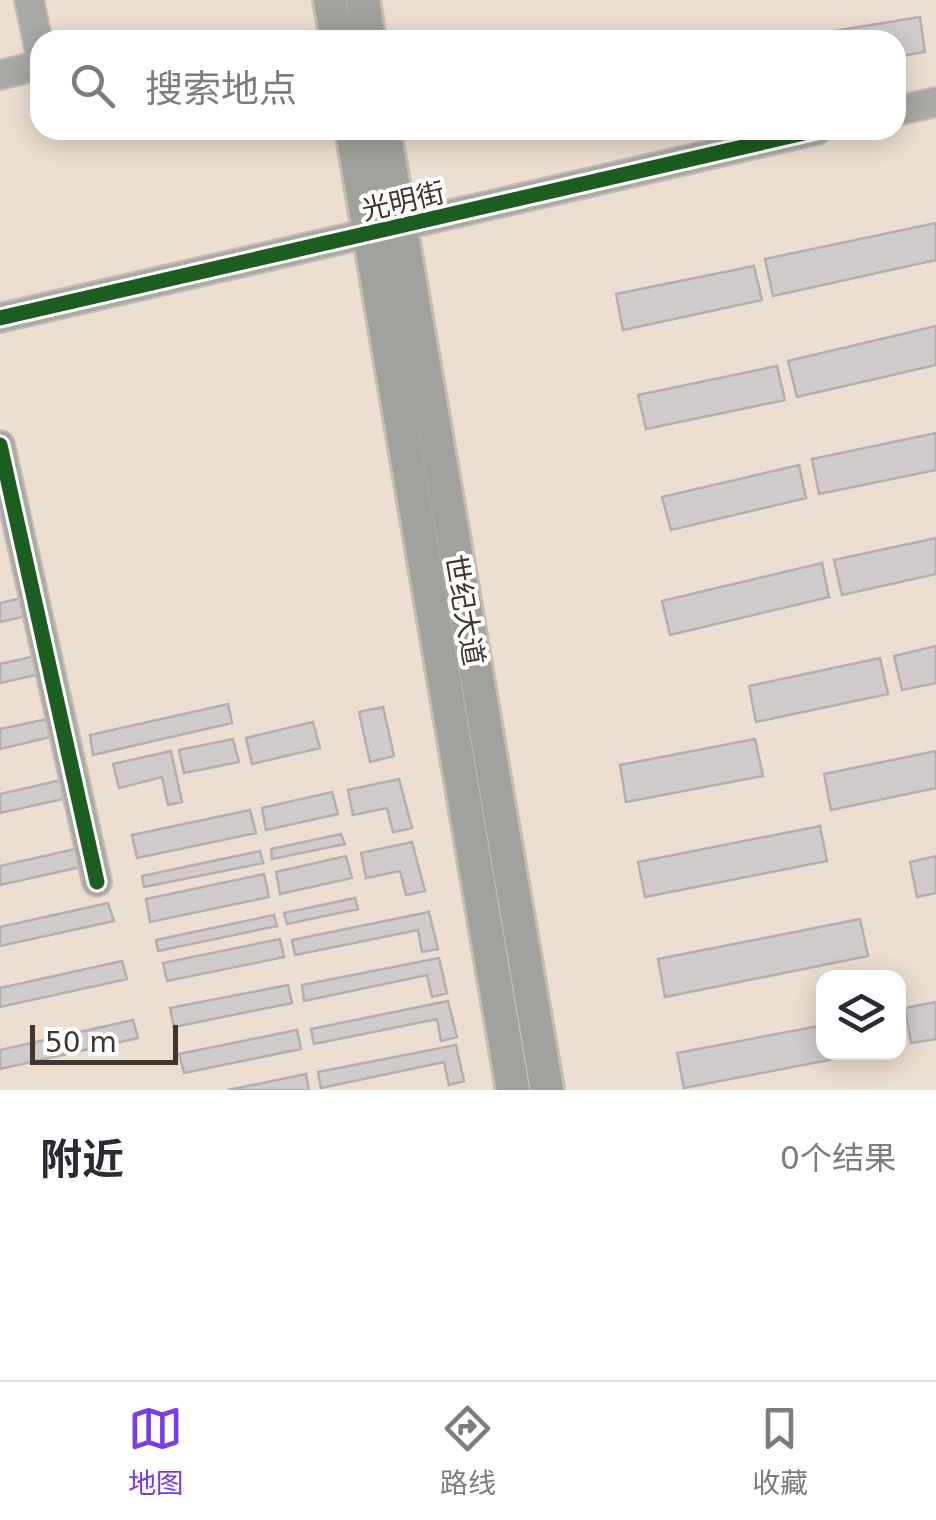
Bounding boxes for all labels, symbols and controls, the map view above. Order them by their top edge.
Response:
search box [30,30,906,140]
icon: search [65,58,120,113]
text: 搜索地点 [145,67,297,111]
street label: 光明街 [358,176,448,227]
street label: 世纪大道 [439,552,490,668]
map controls [816,970,906,1060]
button: layers [816,970,906,1060]
scale bar [30,1020,178,1064]
text: 50 m [45,1026,117,1059]
text: 附近 [40,1135,124,1184]
text: 0个结果 [780,1139,896,1177]
tab: 地图 [128,1401,184,1501]
tab: 路线 [440,1401,496,1501]
tab: 收藏 [752,1401,808,1501]

